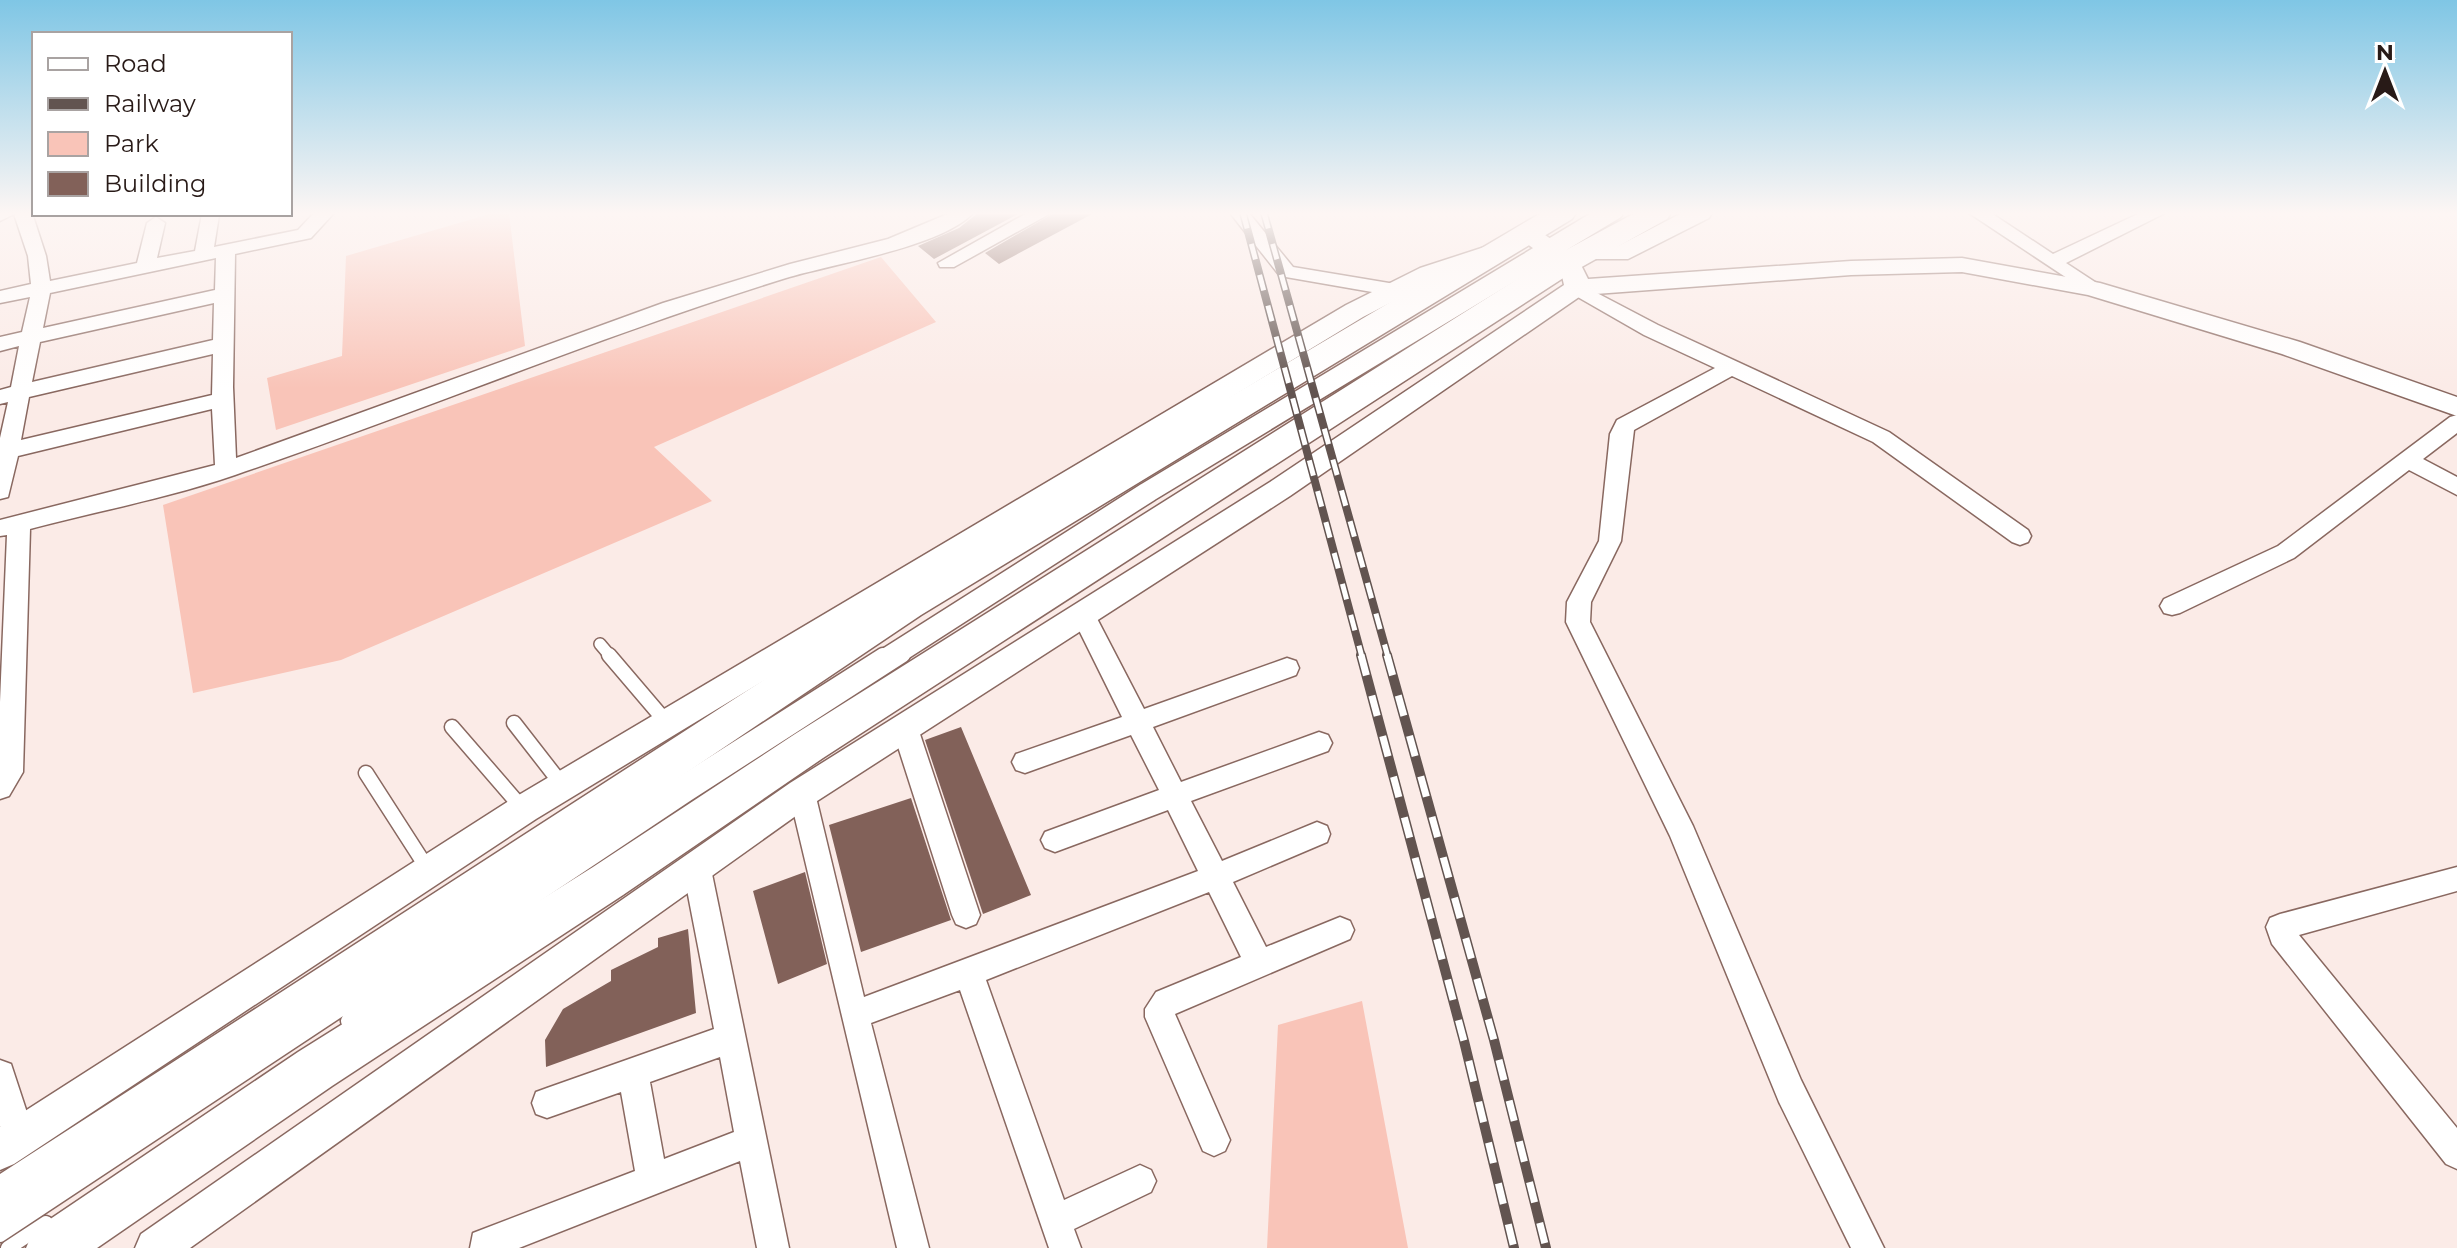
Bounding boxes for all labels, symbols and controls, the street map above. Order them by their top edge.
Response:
legend [32,32,292,216]
north arrow [2345,32,2425,112]
text: N [2376,39,2394,66]
text: Road [104,49,167,78]
text: Railway [104,89,196,118]
text: Park [104,129,159,158]
text: Building [104,169,207,198]

